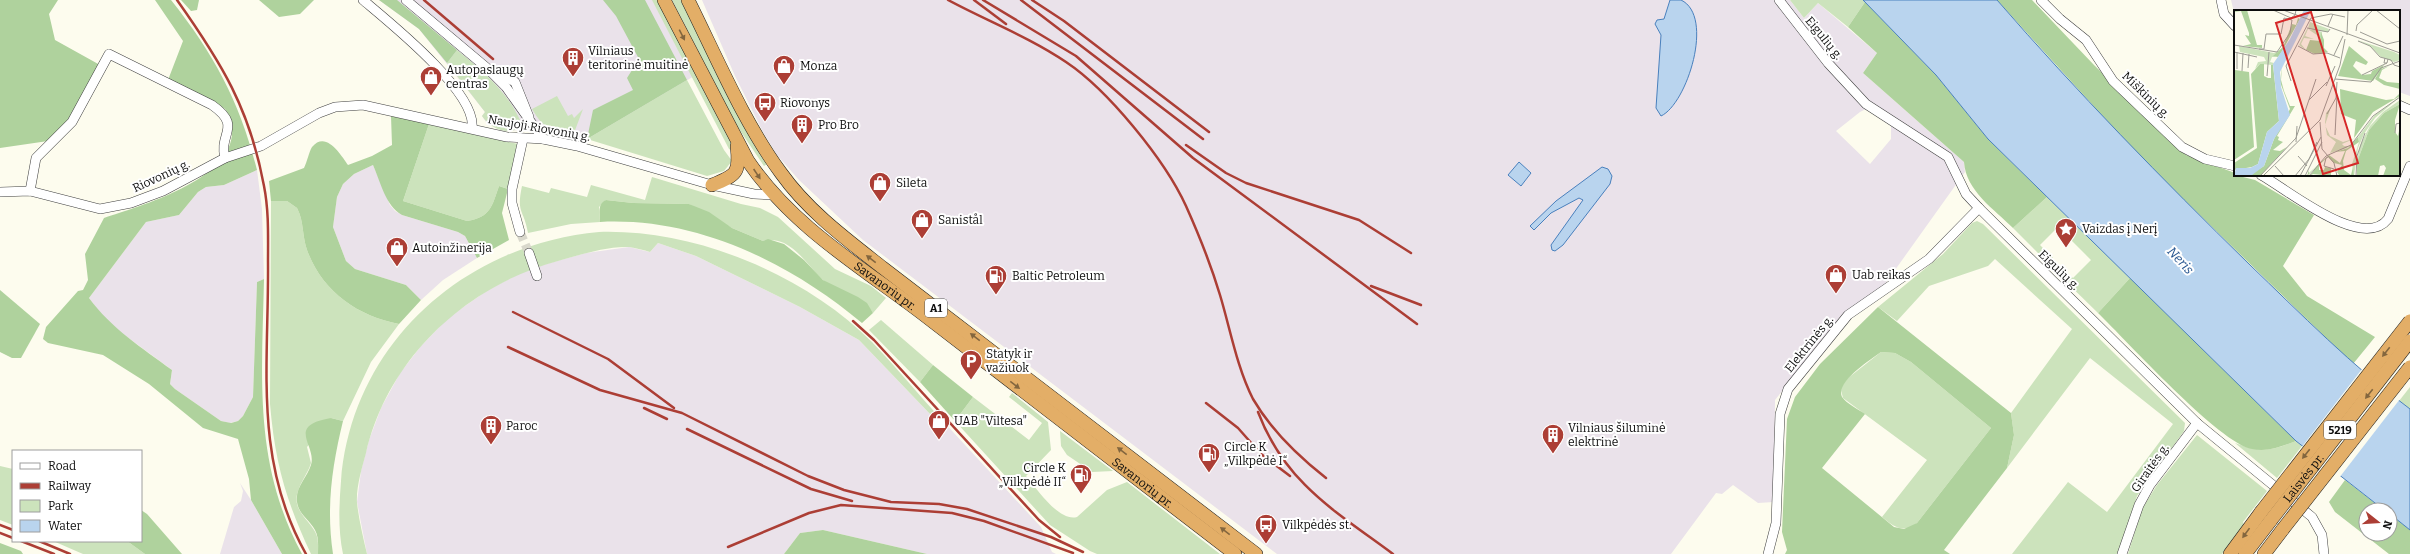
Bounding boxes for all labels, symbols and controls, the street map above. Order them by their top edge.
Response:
inset map [2234,10,2400,176]
street label: Eigulių g. [1802,14,1846,62]
one-way arrow [679,29,685,40]
place label: Vilniaus teritorinė muitinė [588,44,688,72]
building icon: Vilniaus teritorinė muitinė [560,45,586,78]
shop icon: Monza [771,53,797,86]
place label: Monza [800,59,838,73]
place label: Autopaslaugų centras [446,63,524,91]
shop icon: Autopaslaugų centras [418,64,444,97]
street label: Miškinių g. [2119,69,2173,121]
bus stop icon: Riovonys [752,90,778,123]
place label: Riovonys [780,96,830,110]
street label: Naujoji Riovonių g. [487,112,591,144]
building icon: Pro Bro [789,112,815,145]
place label: Pro Bro [818,118,859,132]
street label: Riovonių g. [130,157,192,195]
one-way arrow [753,168,761,179]
shop icon: Sileta [867,170,893,203]
place label: Sileta [896,176,928,190]
shop icon: Sanistål [909,207,935,240]
place label: Sanistål [938,213,983,227]
place icon: Vaizdas į Nerį [2053,216,2079,249]
place label: Vaizdas į Nerį [2082,222,2158,236]
shop icon: Autoinžinerija [384,235,410,268]
place label: Autoinžinerija [412,241,492,255]
water label: Neris [2164,244,2197,277]
street label: Eigulių g. [2036,247,2082,293]
one-way arrow [866,255,877,263]
street label: Savanorių pr. [851,259,919,313]
shop icon: Uab reikas [1823,262,1849,295]
fuel station icon: Baltic Petroleum [983,263,1009,296]
place label: Uab reikas [1852,268,1911,282]
place label: Baltic Petroleum [1012,269,1105,283]
road number: A1 [925,299,947,317]
street label: Elektrinės g. [1782,313,1836,375]
one-way arrow [970,333,980,341]
one-way arrow [2382,346,2390,357]
place label: Statyk ir važiuok [985,347,1033,375]
parking icon: Statyk ir važiuok [958,348,984,381]
one-way arrow [1010,381,1021,390]
one-way arrow [2364,389,2373,400]
shop icon: UAB "Viltesa" [926,408,952,441]
building icon: Paroc [478,413,504,446]
place label: UAB "Viltesa" [954,414,1027,428]
place label: Paroc [506,419,538,433]
place label: Vilniaus šiluminė elektrinė [1568,421,1666,449]
road number: 5219 [2324,421,2356,439]
building icon: Vilniaus šiluminė elektrinė [1540,422,1566,455]
place label: Circle K „Vilkpėdė I“ [1224,440,1287,468]
fuel station icon: Circle K „Vilkpėdė I“ [1196,441,1222,474]
street label: Giraitės g. [2128,441,2172,495]
one-way arrow [1117,447,1128,455]
one-way arrow [2302,449,2310,460]
legend [12,450,142,542]
street label: Laisvės pr. [2280,451,2327,505]
street label: Savanorių pr. [1109,455,1176,511]
text: Road [48,459,76,473]
place label: Circle K „Vilkpėdė II“ [999,461,1066,489]
fuel station icon: Circle K „Vilkpėdė II“ [1068,462,1094,495]
text: Railway [48,479,92,493]
text: Park [48,499,74,513]
north arrow [2358,502,2398,542]
bus stop icon: Vilkpėdės st. [1253,512,1279,545]
place label: Vilkpėdės st. [1282,518,1352,532]
text: Water [48,519,83,533]
text: N [2379,519,2395,531]
one-way arrow [1220,527,1230,535]
one-way arrow [2242,528,2250,538]

